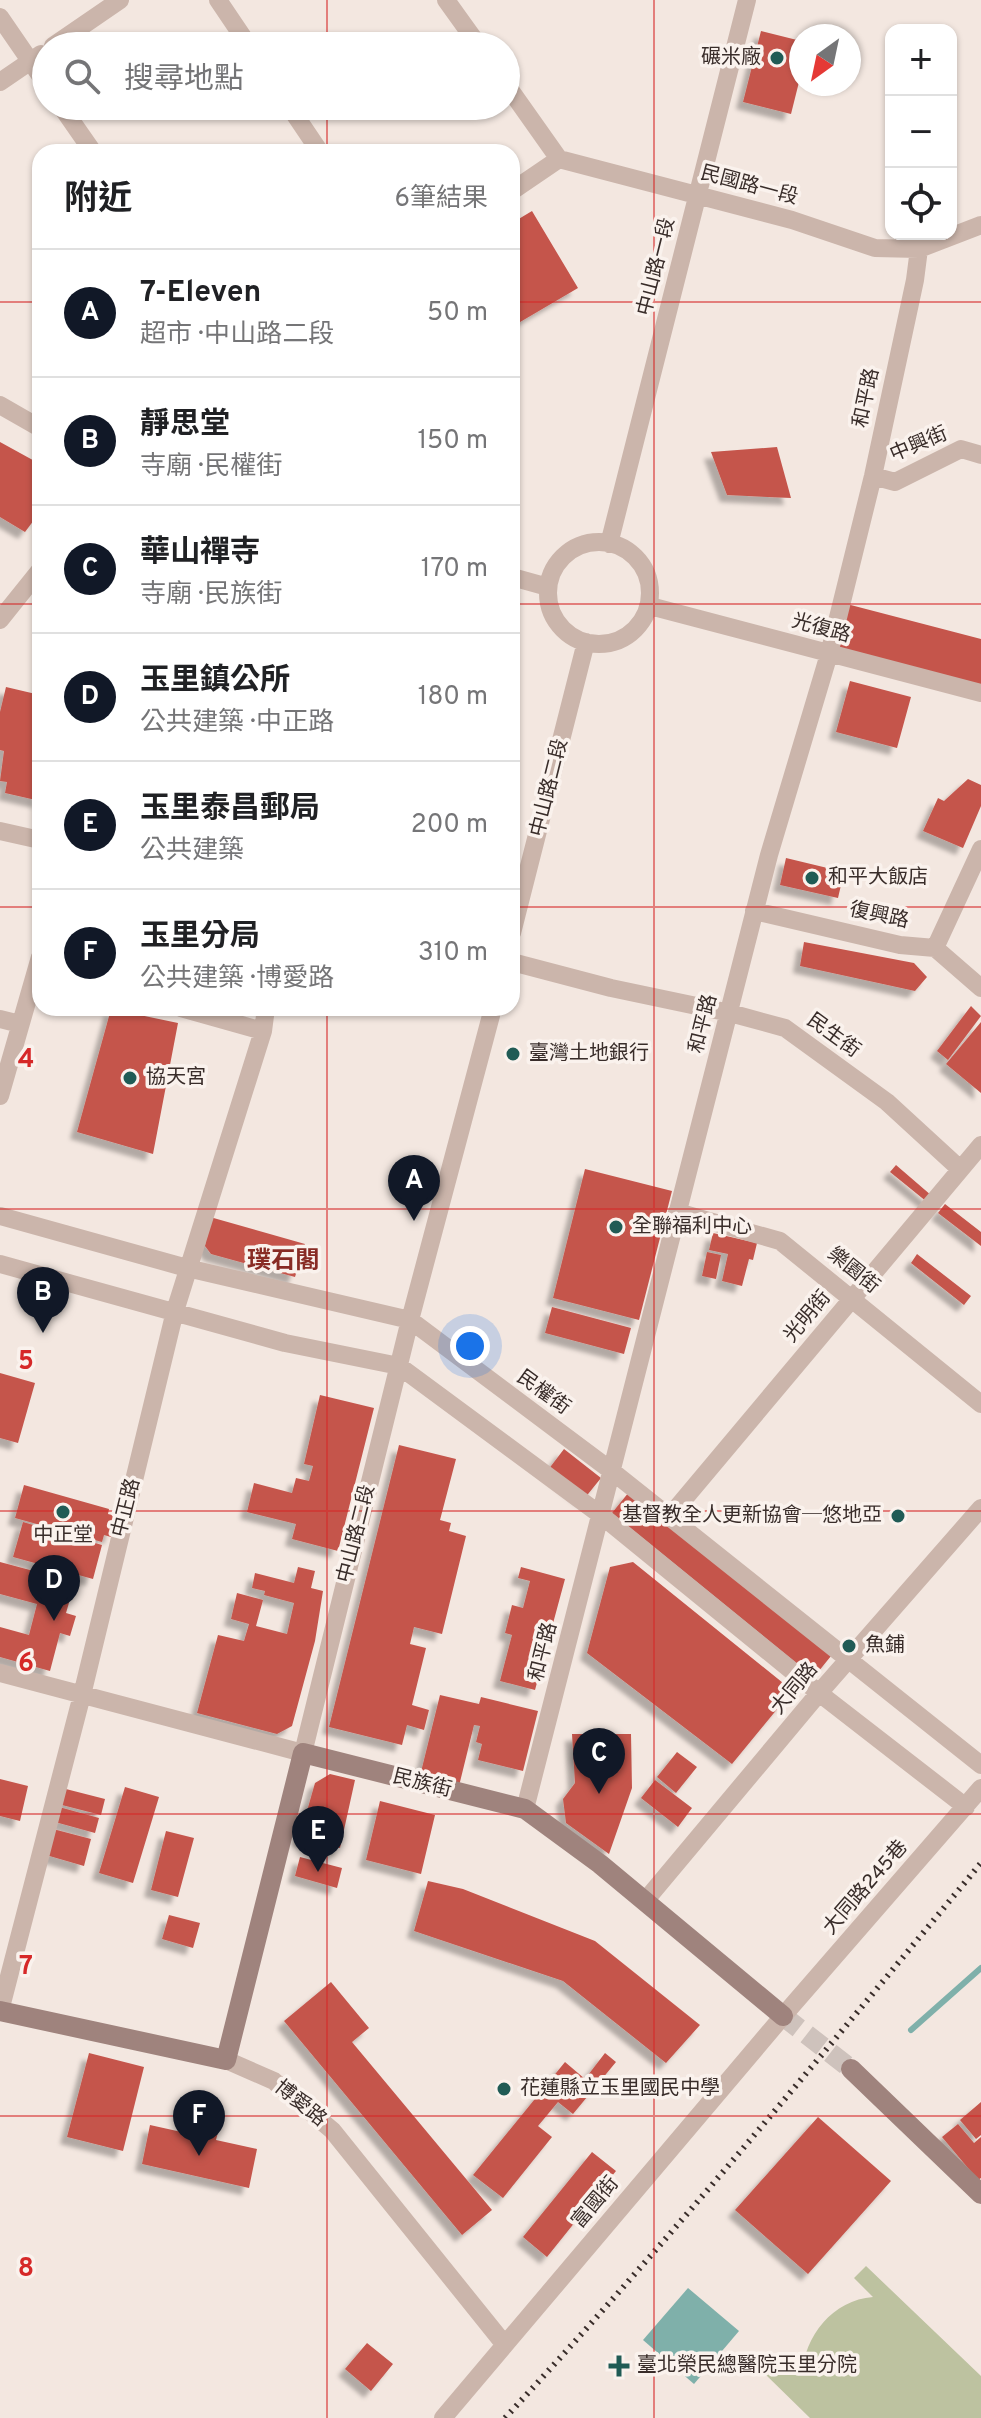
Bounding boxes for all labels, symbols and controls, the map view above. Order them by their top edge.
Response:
north arrow [789,24,861,96]
map controls [885,24,957,240]
button: + [885,24,957,96]
search box [32,32,520,120]
place label: 碾米廠 [701,45,761,71]
marker: 碾米廠 [768,49,786,67]
icon: search [60,54,104,98]
text: 搜尋地點 [124,62,244,99]
button: − [885,96,957,168]
street label: 民國路一段 [697,161,801,211]
button: locate [885,168,957,240]
text: 附近 [64,179,132,222]
text: 6筆結果 [394,183,488,216]
street label: 中山路一段 [632,215,682,319]
text: 7-Eleven [140,275,261,312]
text: A [81,297,99,330]
text: 50 m [427,297,488,330]
text: 超市 · 中山路二段 [140,319,334,352]
street label: 和平路 [848,366,886,430]
text: 靜思堂 [140,407,230,444]
street label: 中興街 [886,421,952,469]
text: B [81,425,99,458]
text: 150 m [417,425,488,458]
text: 寺廟 · 民權街 [140,451,282,484]
text: 華山禪寺 [140,535,260,572]
text: C [82,553,98,586]
text: 170 m [421,553,488,586]
text: 寺廟 · 民族街 [140,579,282,612]
street label: 光復路 [789,609,853,649]
text: 玉里鎮公所 [140,663,290,700]
text: D [81,681,99,714]
text: 180 m [418,681,488,714]
text: 公共建築 · 中正路 [140,707,334,740]
street label: 中山路二段 [525,736,575,840]
text: 玉里泰昌郵局 [140,791,320,828]
text: E [82,809,98,842]
text: 200 m [411,809,488,842]
text: 公共建築 [140,835,244,868]
place label: 和平大飯店 [828,865,928,891]
marker: 和平大飯店 [803,869,821,887]
street label: 復興路 [847,897,911,935]
text: 玉里分局 [140,919,260,956]
text: F [83,937,97,970]
text: 310 m [418,937,488,970]
text: 公共建築 · 博愛路 [140,963,334,996]
street label: 和平路 [684,992,724,1056]
street label: 民生街 [801,1008,865,1064]
place label: 臺灣土地銀行 [529,1041,649,1067]
text: 4 [18,1044,34,1077]
marker: 臺灣土地銀行 [504,1045,522,1063]
place label: 協天宮 [146,1065,206,1091]
marker: 協天宮 [121,1069,139,1087]
pin: A [388,1155,440,1221]
place label: 全聯福利中心 [632,1214,752,1240]
marker: 全聯福利中心 [607,1218,625,1236]
street label: 樂園街 [822,1242,884,1300]
district label: 璞石閣 [247,1247,319,1277]
pin: B [17,1267,69,1333]
street label: 光明街 [779,1286,837,1348]
your location [450,1326,490,1366]
text: 5 [18,1346,34,1379]
street label: 民權街 [511,1365,575,1421]
street label: 中正路 [107,1476,147,1540]
street label: 中山路二段 [332,1482,382,1586]
marker: 中正堂 [54,1503,72,1521]
place label: 基督教全人更新協會─悠地亞 [622,1503,882,1529]
marker: 基督教全人更新協會─悠地亞 [889,1507,907,1525]
place label: 中正堂 [33,1523,93,1549]
pin: D [28,1555,80,1621]
street label: 和平路 [524,1620,564,1684]
place label: 魚鋪 [865,1633,905,1659]
marker: 魚鋪 [840,1637,858,1655]
text: 6 [18,1648,34,1681]
street label: 大同路 [766,1658,824,1720]
pin: C [573,1728,625,1794]
street label: 民族街 [390,1764,454,1804]
pin: E [292,1806,344,1872]
street label: 大同路245巷 [818,1835,914,1941]
text: 7 [19,1951,33,1984]
street label: 博愛路 [269,2075,331,2133]
place label: 花蓮縣立玉里國民中學 [520,2076,720,2102]
marker: 花蓮縣立玉里國民中學 [495,2080,513,2098]
pin: F [173,2090,225,2156]
street label: 富國街 [567,2172,625,2234]
text: 8 [18,2253,34,2286]
place label: 臺北榮民總醫院玉里分院 [637,2353,857,2379]
marker: 臺北榮民總醫院玉里分院 [608,2355,630,2377]

